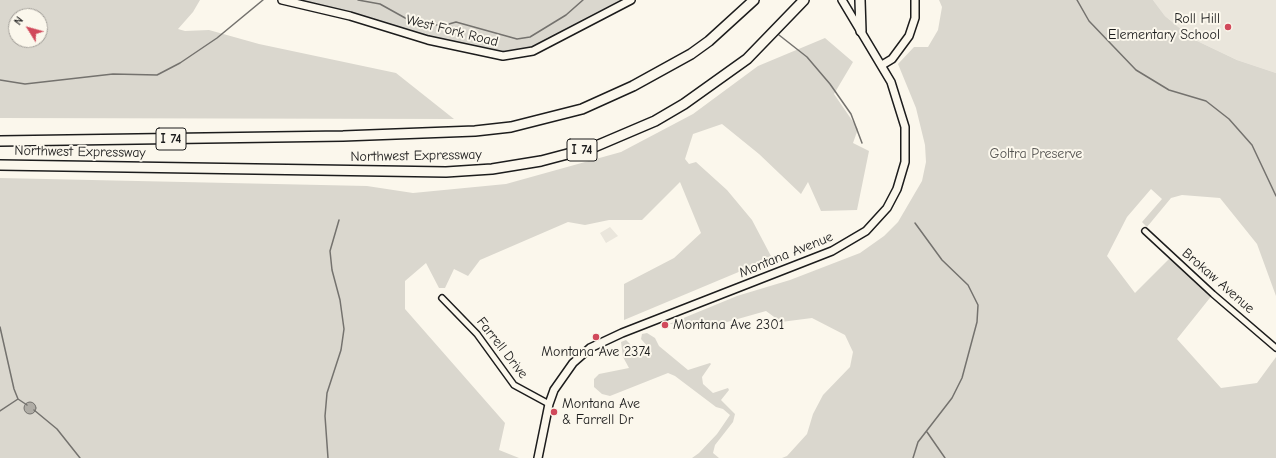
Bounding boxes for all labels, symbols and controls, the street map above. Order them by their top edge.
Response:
north arrow [8,8,48,48]
street label: West Fork Road [404,11,500,51]
place label: Roll Hill Elementary School [1108,11,1220,44]
text: N [11,14,26,28]
marker: Roll Hill Elementary School [1223,22,1233,32]
road number: I 74 [156,128,186,150]
road number: I 74 [567,139,597,161]
street label: Northwest Expressway [14,142,146,162]
street label: Northwest Expressway [350,146,482,166]
park label: Goltra Preserve [990,146,1082,162]
street label: Montana Avenue [737,228,835,282]
street label: Brokaw Avenue [1178,245,1258,317]
street label: Farrell Drive [473,314,531,382]
place label: Montana Ave 2301 [673,317,784,333]
marker: Montana Ave 2301 [660,320,670,330]
marker: Montana Ave 2374 [591,332,601,342]
place label: Montana Ave 2374 [541,344,651,360]
place label: Montana Ave & Farrell Dr [562,396,640,428]
marker: Montana Ave & Farrell Dr [549,407,559,417]

